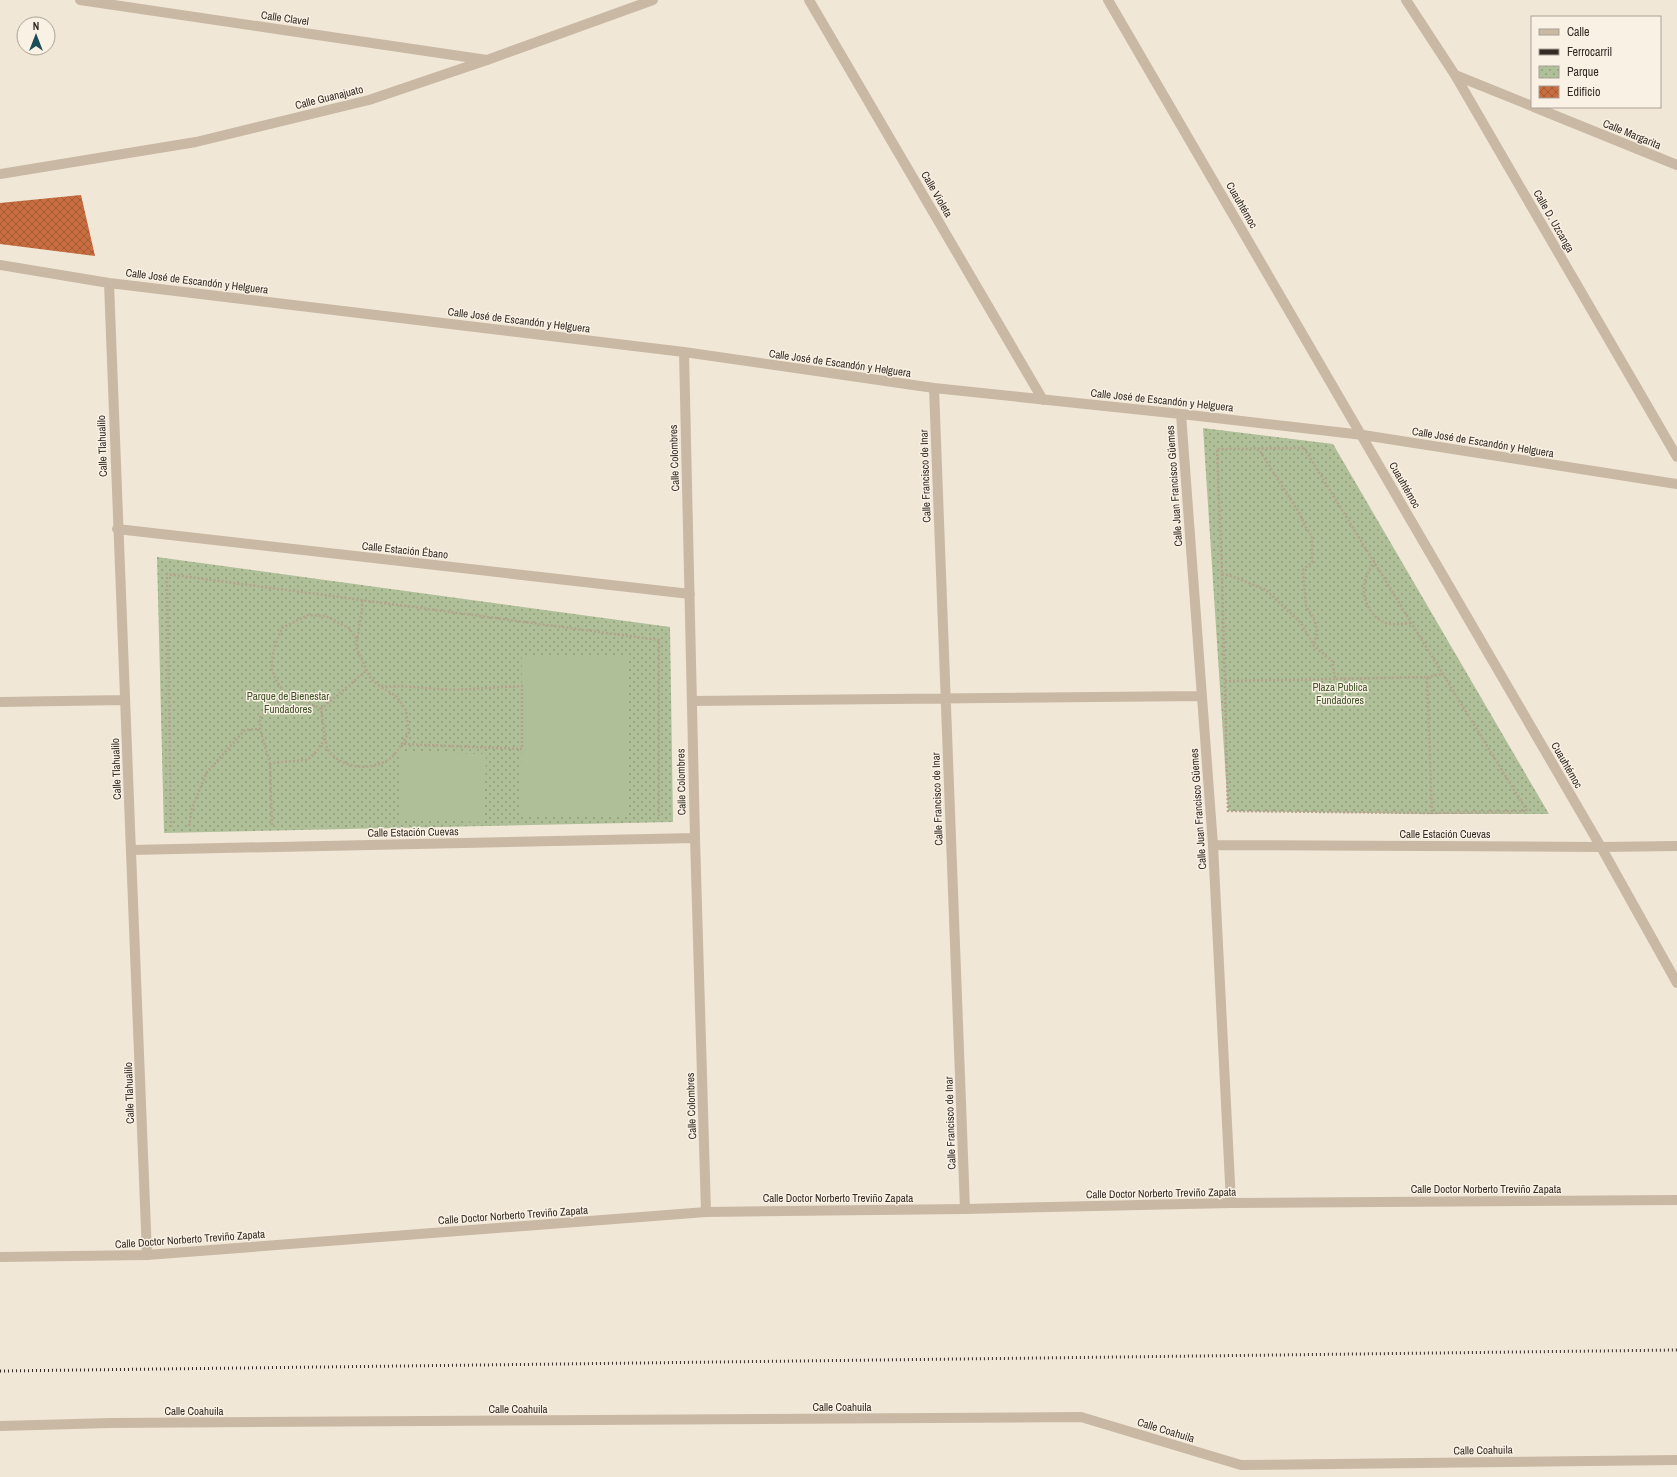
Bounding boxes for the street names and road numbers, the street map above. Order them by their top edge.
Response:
street label: Calle Clavel [260,8,310,28]
street label: Calle Guanajuato [293,82,365,112]
street label: Calle Margarita [1601,116,1663,152]
street label: Calle Violeta [918,168,956,220]
street label: Cuauhtémoc [1223,179,1261,231]
street label: Calle D. Uzcanga [1530,187,1578,255]
street label: Calle José de Escandón y Helguera [125,265,269,297]
street label: Calle José de Escandón y Helguera [447,304,591,336]
street label: Calle José de Escandón y Helguera [768,346,912,380]
street label: Calle José de Escandón y Helguera [1090,386,1234,414]
street label: Calle Tlahualilo [94,415,110,477]
street label: Calle Colombres [666,424,682,492]
street label: Calle José de Escandón y Helguera [1411,424,1555,460]
street label: Calle Juan Francisco Güemes [1163,425,1185,547]
street label: Calle Francisco de Inar [916,429,934,523]
street label: Cuauhtémoc [1386,459,1424,511]
street label: Calle Estación Ébano [361,539,449,561]
street label: Calle Tlahualilo [108,738,124,800]
street label: Cuauhtémoc [1548,739,1586,791]
street label: Calle Colombres [673,748,689,815]
street label: Calle Juan Francisco Güemes [1187,748,1209,870]
street label: Calle Francisco de Inar [928,752,946,846]
street label: Calle Estación Cuevas [367,824,459,840]
street label: Calle Estación Cuevas [1399,827,1491,841]
street label: Calle Tlahualilo [121,1062,137,1124]
street label: Calle Colombres [683,1072,699,1140]
street label: Calle Francisco de Inar [941,1076,959,1170]
street label: Calle Doctor Norberto Treviño Zapata [1411,1182,1561,1196]
street label: Calle Doctor Norberto Treviño Zapata [1086,1185,1236,1201]
street label: Calle Doctor Norberto Treviño Zapata [763,1191,913,1205]
street label: Calle Doctor Norberto Treviño Zapata [437,1203,589,1227]
street label: Calle Doctor Norberto Treviño Zapata [114,1227,266,1251]
street label: Calle Coahuila [812,1400,872,1414]
street label: Calle Coahuila [488,1402,548,1416]
street label: Calle Coahuila [164,1404,224,1418]
street label: Calle Coahuila [1136,1415,1196,1445]
street label: Calle Coahuila [1453,1442,1513,1458]

